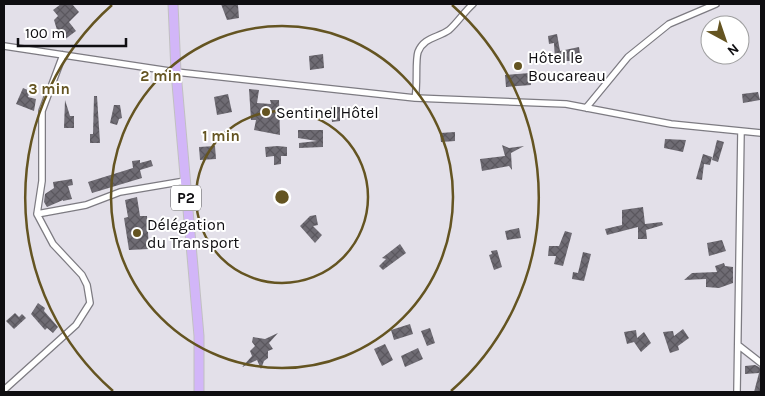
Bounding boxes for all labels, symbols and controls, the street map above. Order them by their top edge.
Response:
scale bar [18,15,125,47]
north arrow [700,15,750,65]
text: 100 m [25,24,65,42]
text: N [724,40,742,59]
place label: Hôtel le Boucareau [528,48,606,85]
marker: Hôtel le Boucareau [512,60,524,72]
text: 2 min [140,67,182,85]
text: 3 min [28,80,70,98]
place label: Sentinel Hôtel [276,103,379,122]
marker: Sentinel Hôtel [260,106,272,118]
text: 1 min [202,127,240,145]
road number: P2 [171,186,201,210]
centre of rings [273,188,291,206]
place label: Délégation du Transport [147,215,239,252]
marker: Délégation du Transport [131,227,143,239]

